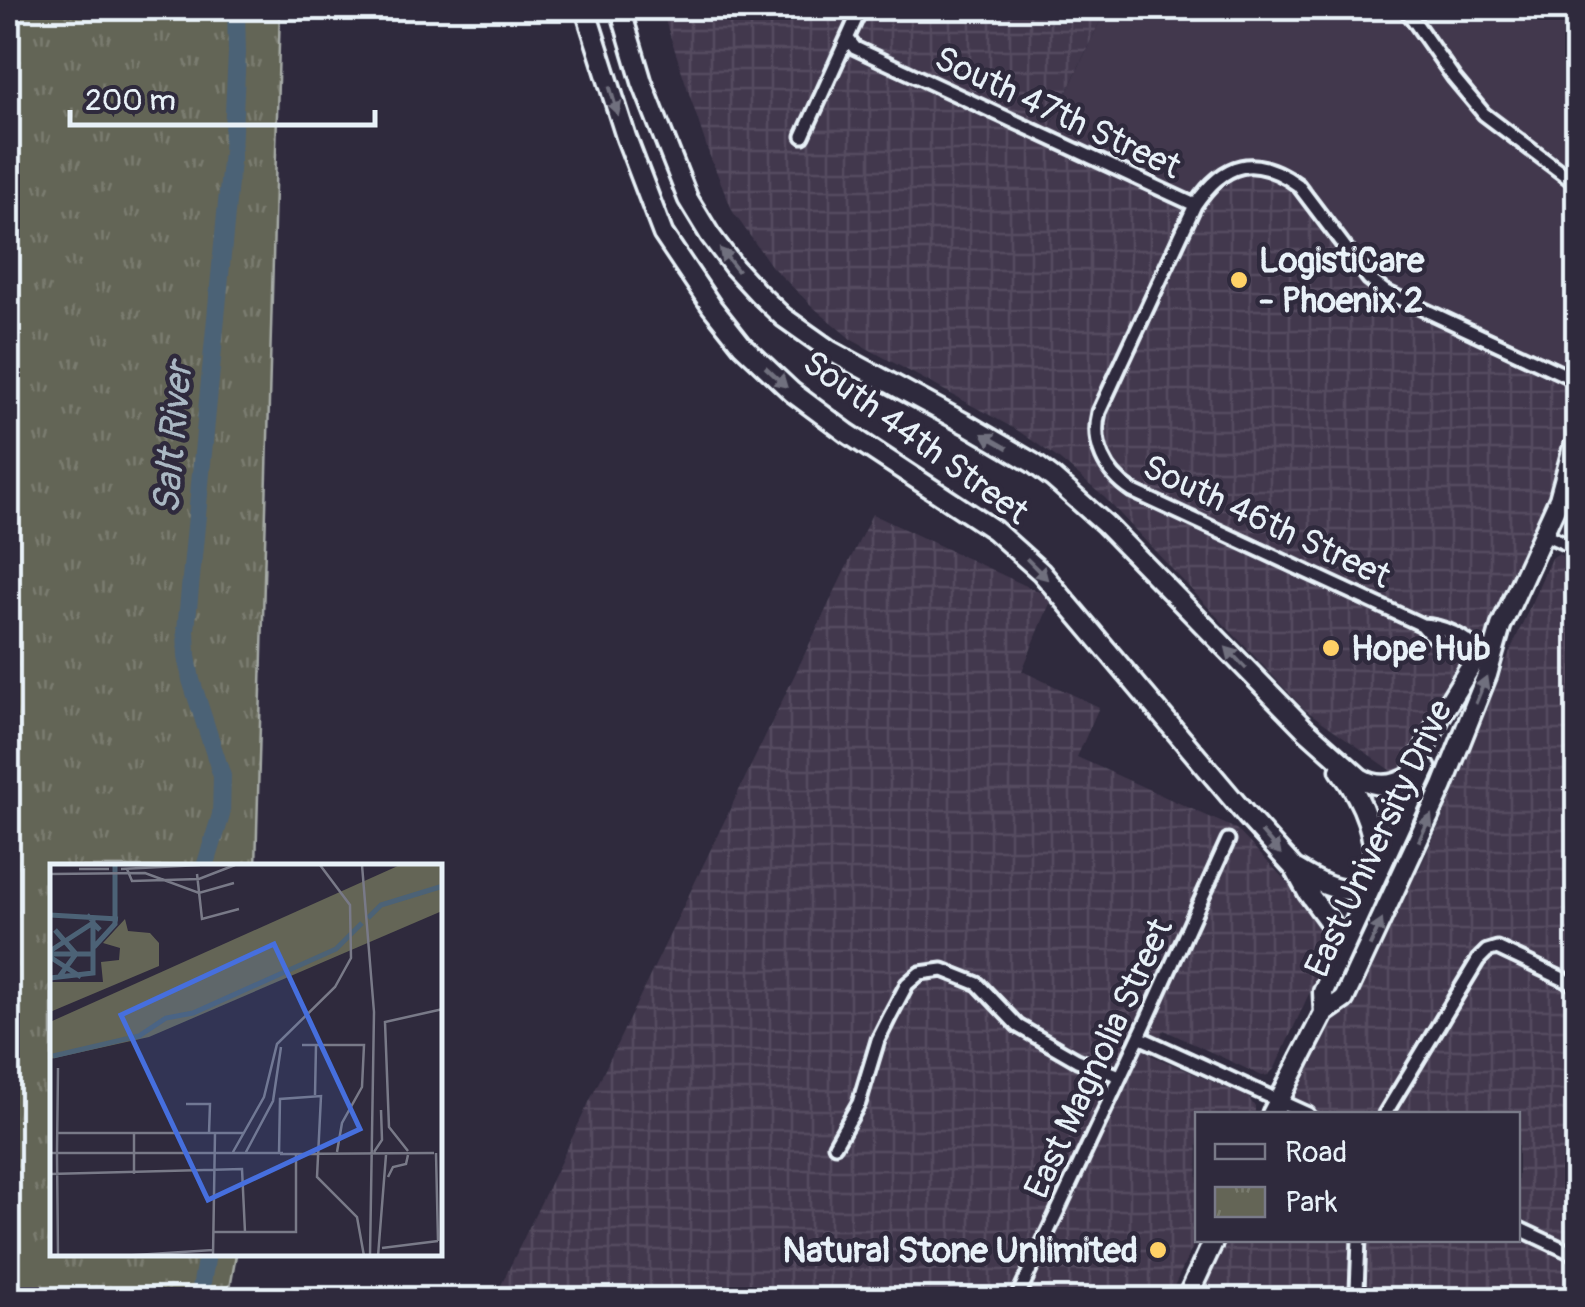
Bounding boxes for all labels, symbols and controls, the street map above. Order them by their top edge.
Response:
street label: South 47th Street [927,37,1189,190]
scale bar [70,65,375,127]
text: 200 m [85,82,176,119]
one-way arrow [607,86,622,116]
place label: LogistiCare - Phoenix 2 [1259,239,1425,323]
one-way arrow [719,247,740,272]
marker: LogistiCare - Phoenix 2 [1228,269,1250,291]
street label: South 44th Street [794,341,1038,535]
water label: Salt River [142,356,204,516]
one-way arrow [764,365,788,388]
one-way arrow [981,433,1010,450]
street label: South 46th Street [1136,445,1398,599]
one-way arrow [1024,557,1048,581]
place label: Hope Hub [1351,627,1491,671]
marker: Hope Hub [1320,637,1342,659]
one-way arrow [1224,646,1248,670]
one-way arrow [1473,675,1489,705]
street label: East University Drive [1295,693,1462,984]
one-way arrow [1416,813,1433,842]
one-way arrow [1259,830,1281,855]
inset map [50,864,442,1257]
street label: East Magnolia Street [1015,911,1183,1205]
one-way arrow [1368,918,1384,948]
legend [1195,1112,1520,1242]
text: Road [1285,1134,1347,1171]
text: Park [1285,1184,1338,1221]
place label: Natural Stone Unlimited [783,1229,1138,1273]
marker: Natural Stone Unlimited [1147,1239,1169,1261]

